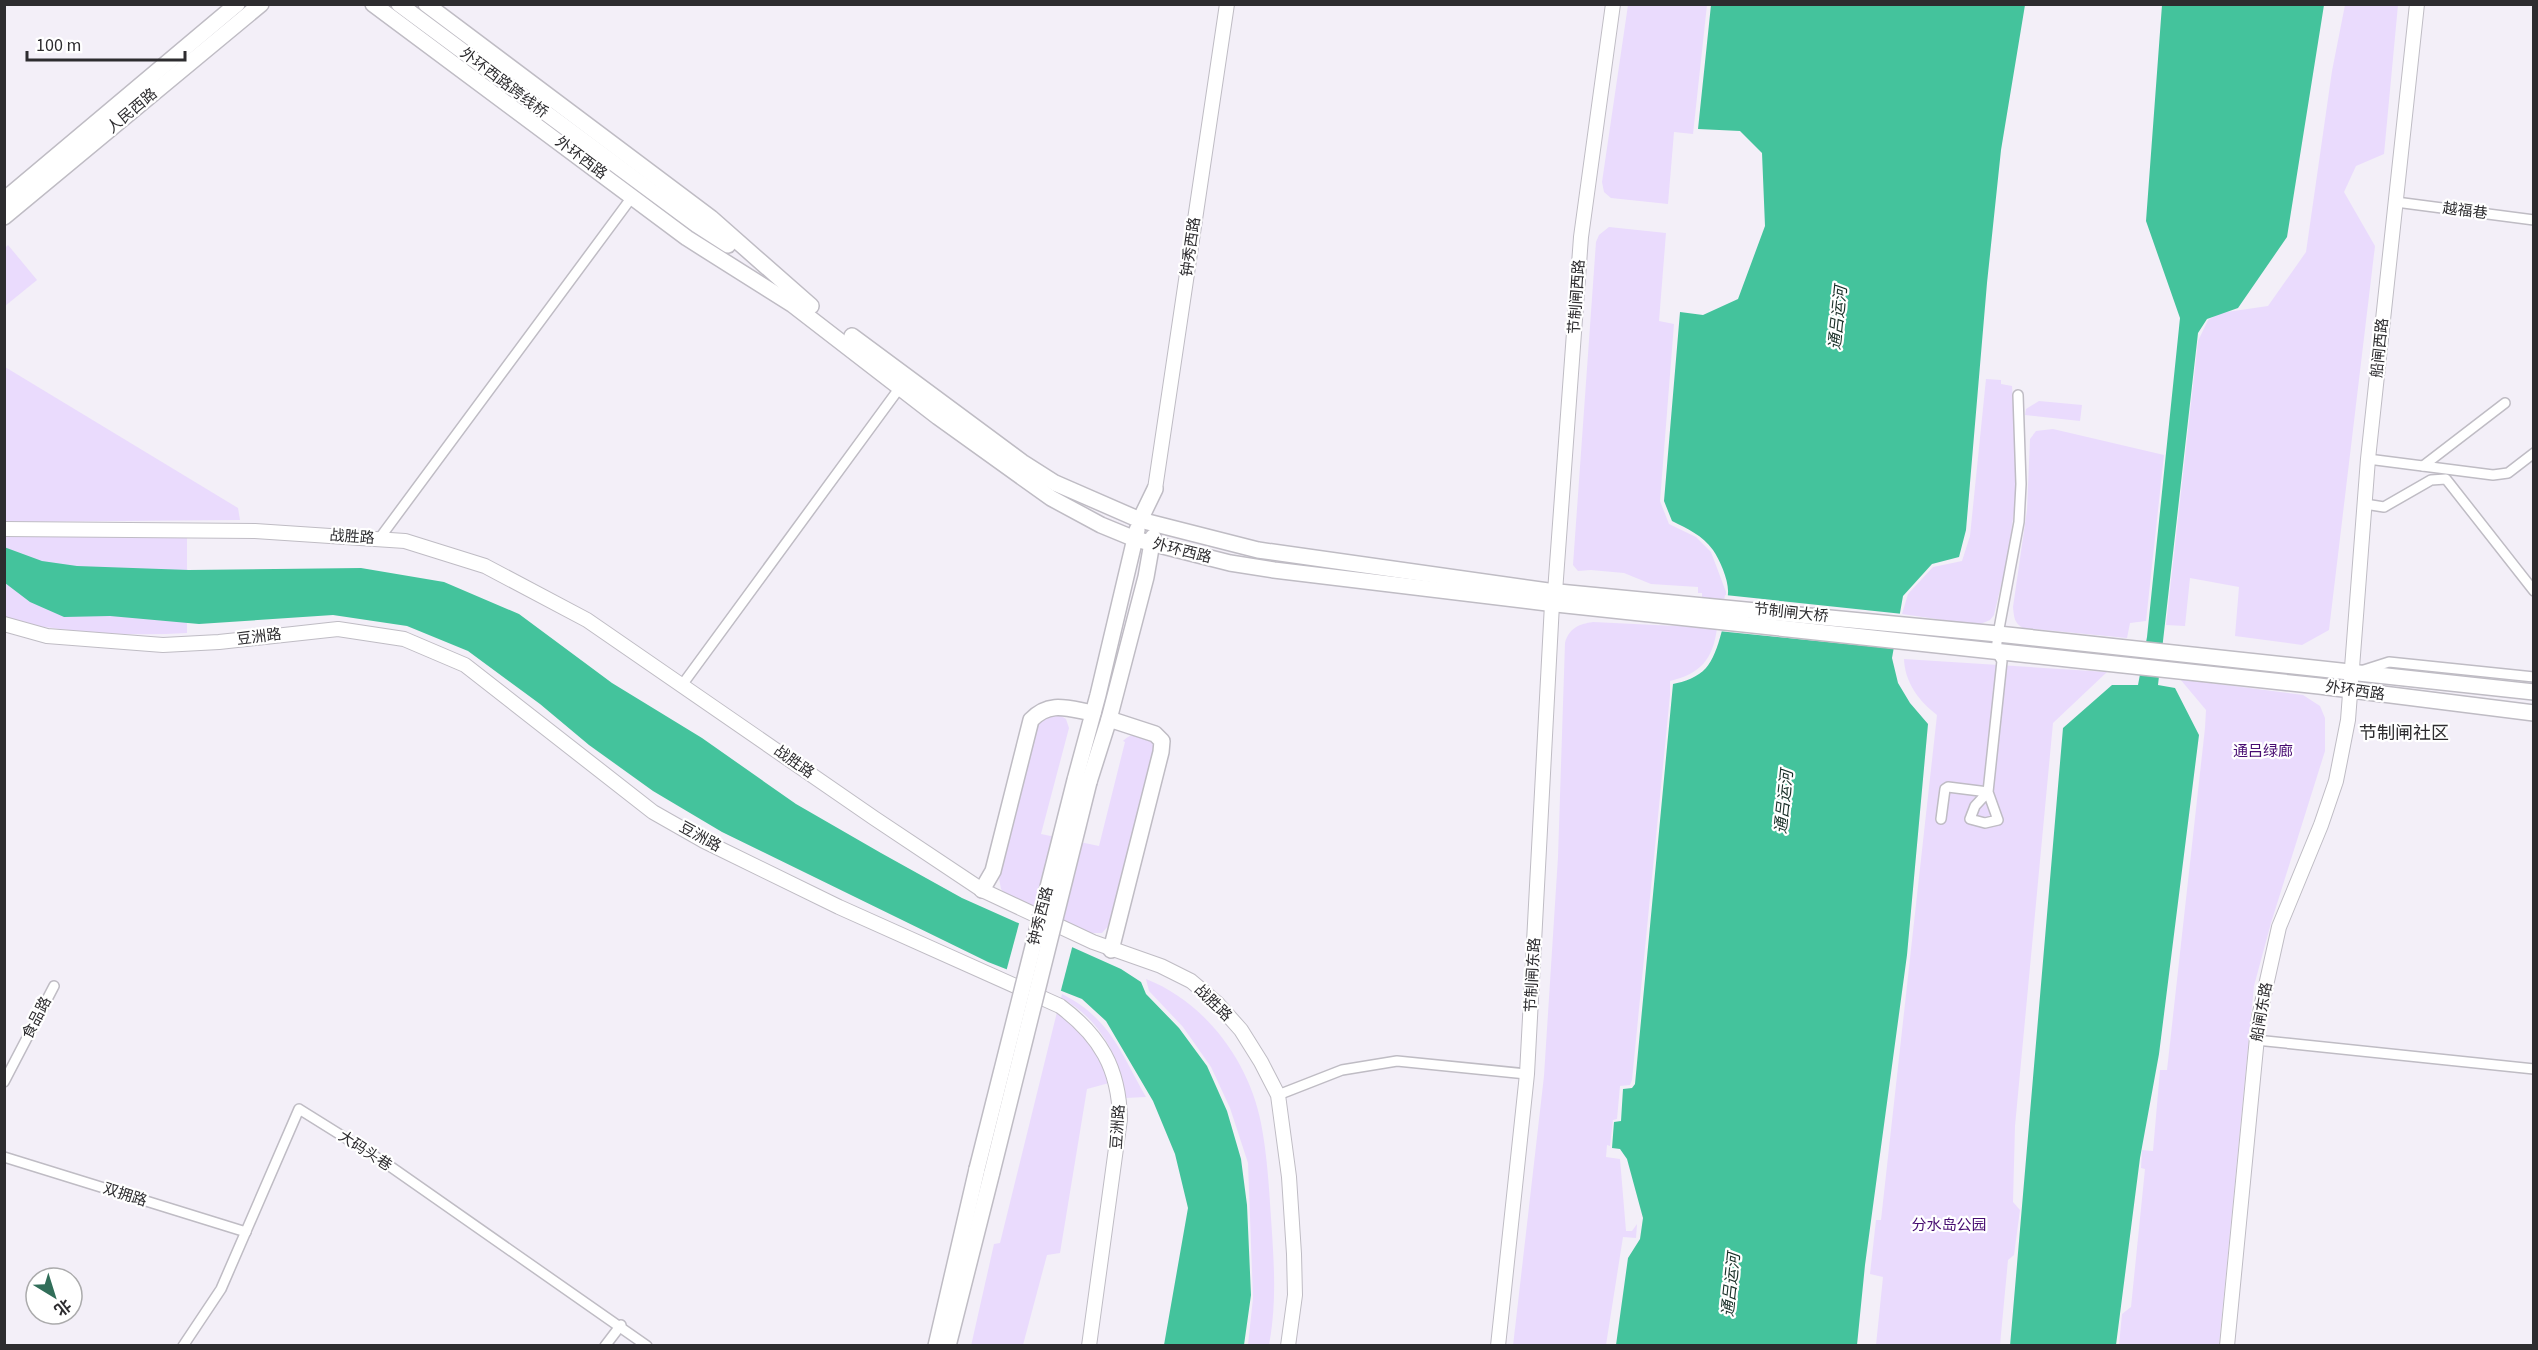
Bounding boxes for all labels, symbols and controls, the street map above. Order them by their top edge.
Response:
scale bar [27,24,184,62]
text: 100 m [36,33,81,58]
street label: 外环西路跨线桥 [456,43,552,123]
street label: 人民西路 [102,84,162,138]
street label: 外环西路 [551,132,611,184]
street label: 越福巷 [2441,198,2489,224]
street label: 钟秀西路 [1176,216,1206,278]
street label: 节制闸西路 [1564,259,1590,335]
water label: 通吕运河 [1824,282,1853,351]
street label: 船闸西路 [2366,317,2394,379]
street label: 战胜路 [329,525,375,549]
street label: 外环西路 [1150,534,1214,568]
street label: 节制闸大桥 [1753,599,1829,627]
street label: 豆洲路 [235,624,283,650]
street label: 外环西路 [2324,676,2386,706]
district label: 节制闸社区 [2359,721,2449,746]
street label: 战胜路 [770,740,818,784]
park label: 通吕绿廊 [2233,741,2293,762]
water label: 通吕运河 [1770,766,1799,835]
street label: 豆洲路 [675,817,725,857]
street label: 钟秀西路 [1024,884,1058,948]
street label: 节制闸东路 [1521,937,1545,1013]
street label: 战胜路 [1190,980,1236,1026]
street label: 船闸东路 [2246,981,2278,1043]
street label: 食品路 [17,993,57,1043]
street label: 豆洲路 [1106,1104,1130,1150]
street label: 大码头巷 [334,1126,396,1176]
street label: 双拥路 [100,1178,150,1212]
park label: 分水岛公园 [1911,1215,1987,1236]
water label: 通吕运河 [1717,1249,1746,1318]
north arrow [24,1266,84,1326]
text: 北 [50,1293,76,1321]

